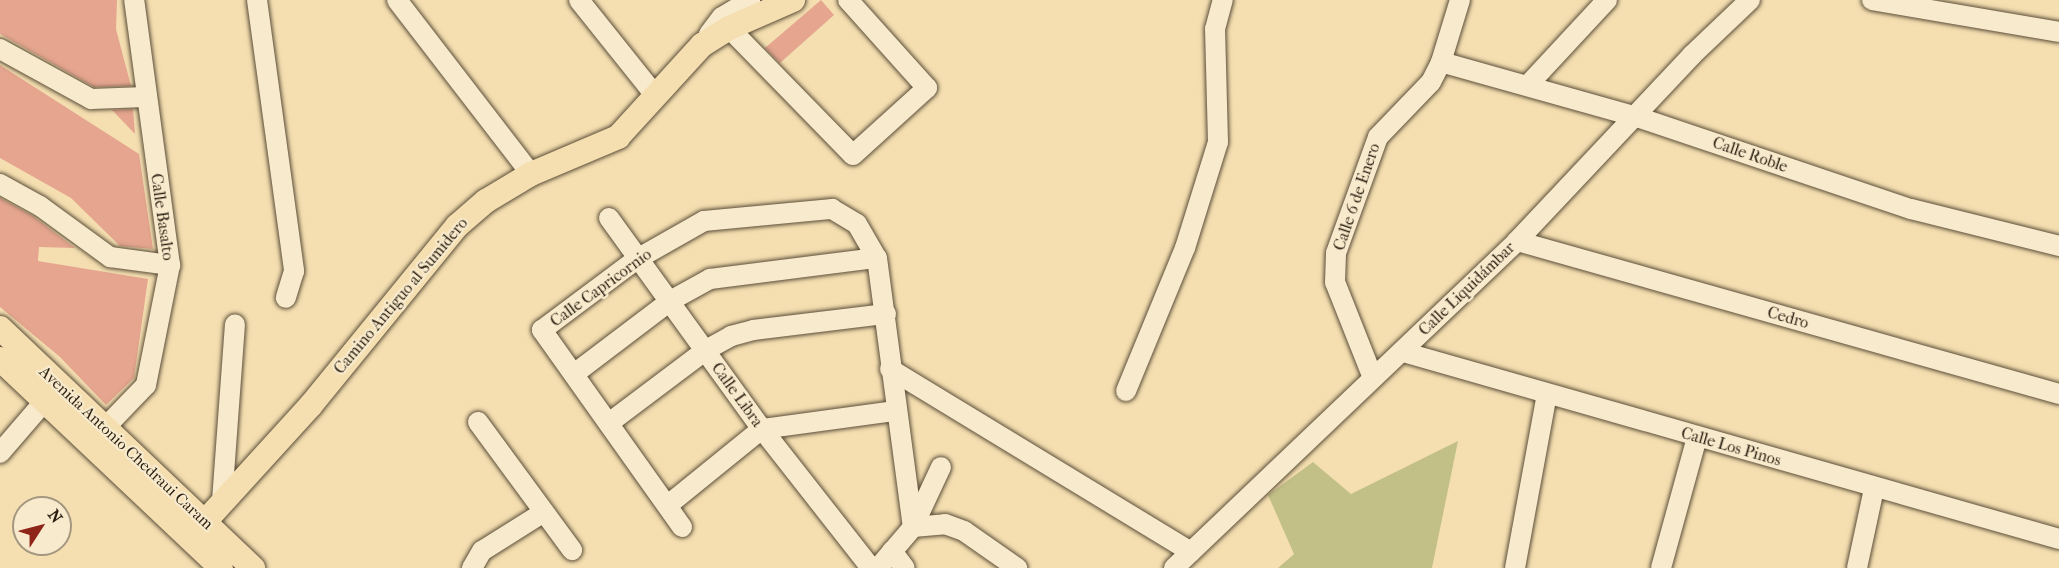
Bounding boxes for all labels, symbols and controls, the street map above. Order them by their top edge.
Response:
street label: Calle Roble [1710,133,1790,177]
street label: Calle 6 de Enero [1330,141,1384,253]
street label: Calle Basalto [146,172,178,262]
street label: Camino Antiguo al Sumidero [330,214,472,378]
street label: Calle Liquidámbar [1415,238,1519,340]
street label: Calle Capricornio [547,245,655,331]
street label: Cedro [1765,303,1811,333]
street label: Calle Libra [707,359,767,431]
street label: Avenida Antonio Chedraui Caram [35,362,217,534]
street label: Calle Los Pinos [1679,424,1783,470]
north arrow [12,496,72,556]
text: N [44,506,67,527]

